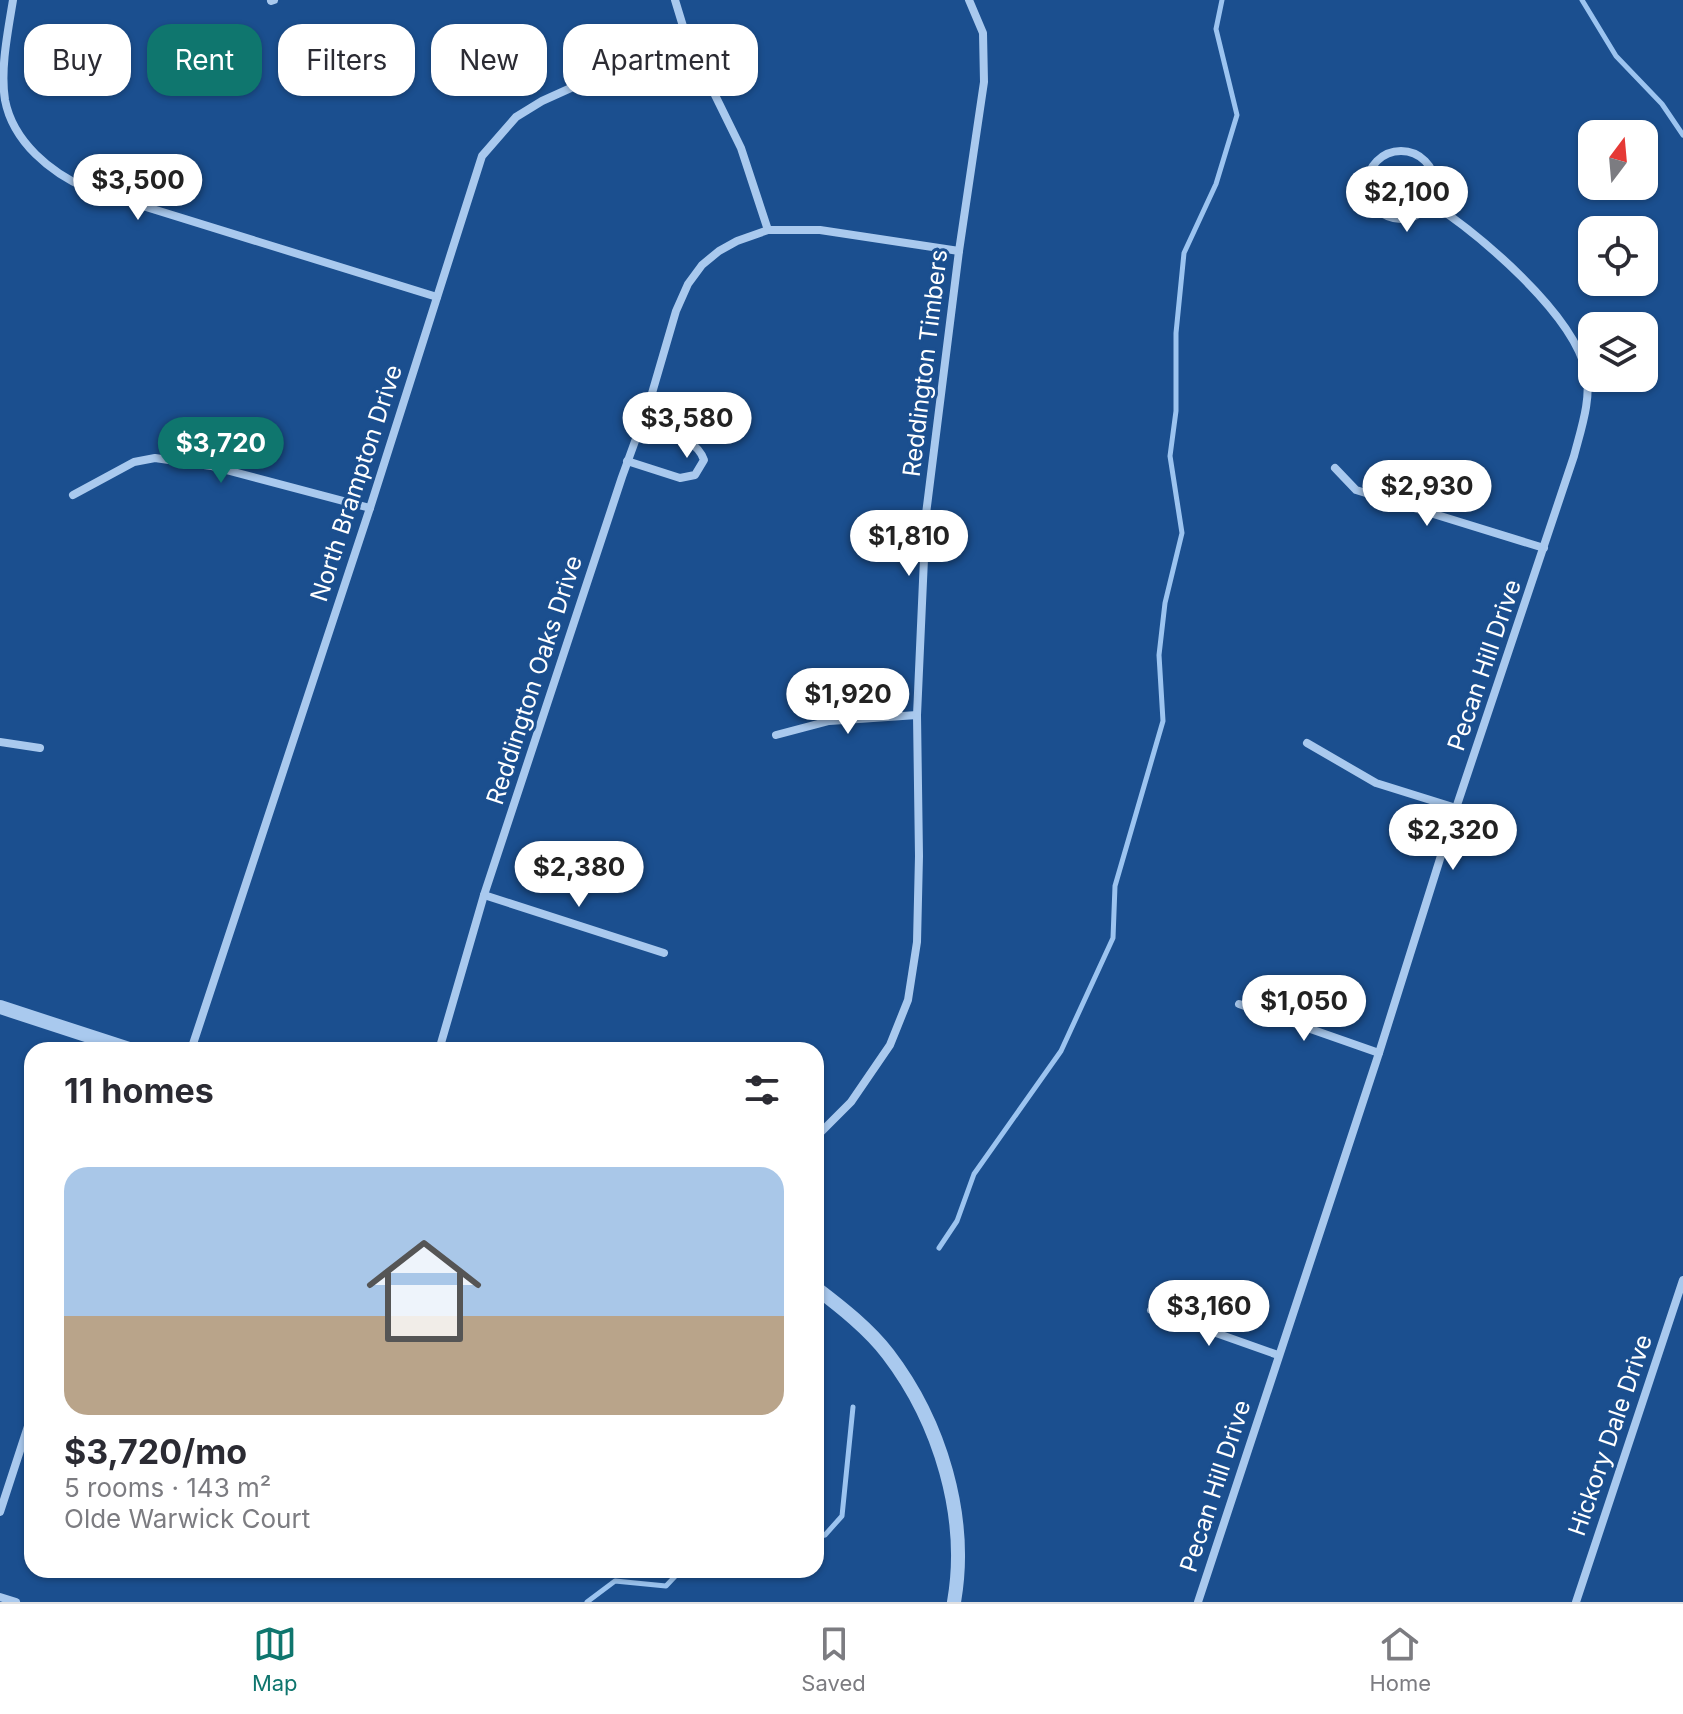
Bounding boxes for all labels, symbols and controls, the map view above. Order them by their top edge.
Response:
chip: Buy [24,24,131,96]
chip: Rent [147,24,262,96]
chip: Filters [278,24,415,96]
chip: New [431,24,547,96]
chip: Apartment [563,24,758,96]
north arrow [1578,120,1658,200]
map controls [1578,120,1658,392]
pin: $3,500 [73,154,203,222]
text: $3,500 [91,164,185,195]
pin: $2,100 [1342,166,1472,234]
text: $2,100 [1364,176,1450,207]
button: locate [1578,216,1658,296]
street label: Reddington Timbers [897,248,953,478]
button: layers [1578,312,1658,392]
street label: North Brampton Drive [304,361,408,605]
pin: $3,580 [622,392,752,460]
text: $3,580 [641,402,733,433]
pin: $3,720 [156,417,286,485]
text: $3,720 [176,427,266,458]
pin: $2,930 [1362,460,1492,528]
text: $2,930 [1381,470,1473,501]
pin: $1,810 [844,510,974,578]
text: $1,810 [868,520,950,551]
street label: Reddington Oaks Drive [480,552,588,808]
street label: Pecan Hill Drive [1441,576,1527,754]
pin: $1,920 [783,668,913,736]
text: $1,920 [804,678,892,709]
pin: $2,320 [1388,804,1518,872]
text: $2,320 [1407,814,1499,845]
pin: $2,380 [514,841,644,909]
text: $2,380 [533,851,625,882]
pin: $1,050 [1239,975,1369,1043]
text: $1,050 [1260,985,1348,1016]
icon: filters [740,1068,784,1112]
text: 11 homes [64,1070,214,1111]
icon: home [352,1219,496,1363]
pin: $3,160 [1144,1280,1274,1348]
text: $3,160 [1166,1290,1252,1321]
street label: Hickory Dale Drive [1562,1331,1658,1539]
street label: Pecan Hill Drive [1174,1396,1256,1576]
text: $3,720/mo [64,1431,247,1472]
text: 5 rooms · 143 m² [64,1472,271,1503]
text: Olde Warwick Court [64,1503,310,1534]
tab: Map [252,1622,298,1696]
tab: Saved [801,1622,866,1696]
tab: Home [1369,1622,1431,1696]

